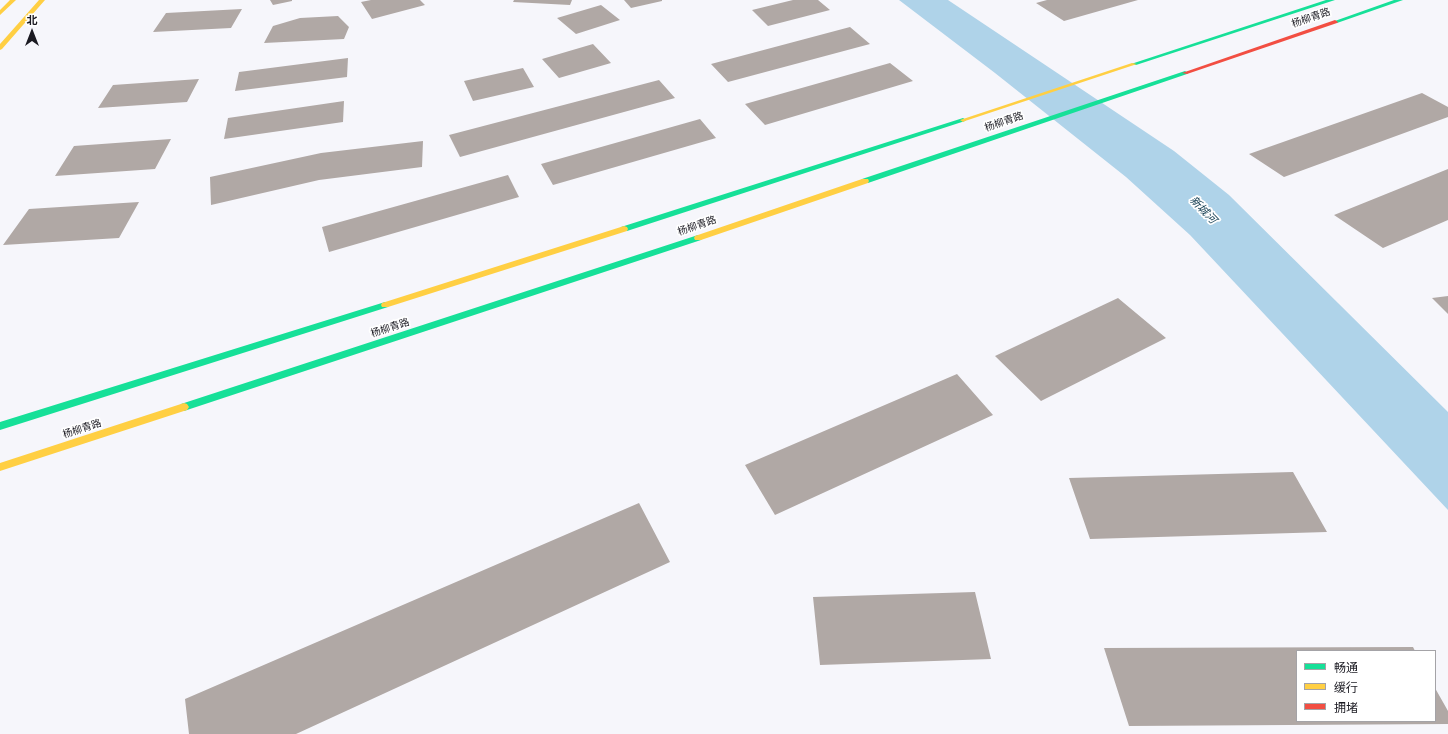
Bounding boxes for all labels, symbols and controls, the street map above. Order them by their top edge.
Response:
street label: 杨柳青路 [1290,6,1332,30]
north arrow [12,12,52,52]
text: 北 [27,13,38,27]
street label: 杨柳青路 [983,110,1025,134]
water label: 新城河 [1187,194,1219,226]
street label: 杨柳青路 [676,214,718,238]
street label: 杨柳青路 [369,316,411,340]
street label: 杨柳青路 [61,417,103,441]
legend [1296,650,1436,722]
text: 畅通 [1334,660,1358,675]
text: 缓行 [1334,680,1358,695]
text: 拥堵 [1334,700,1358,715]

